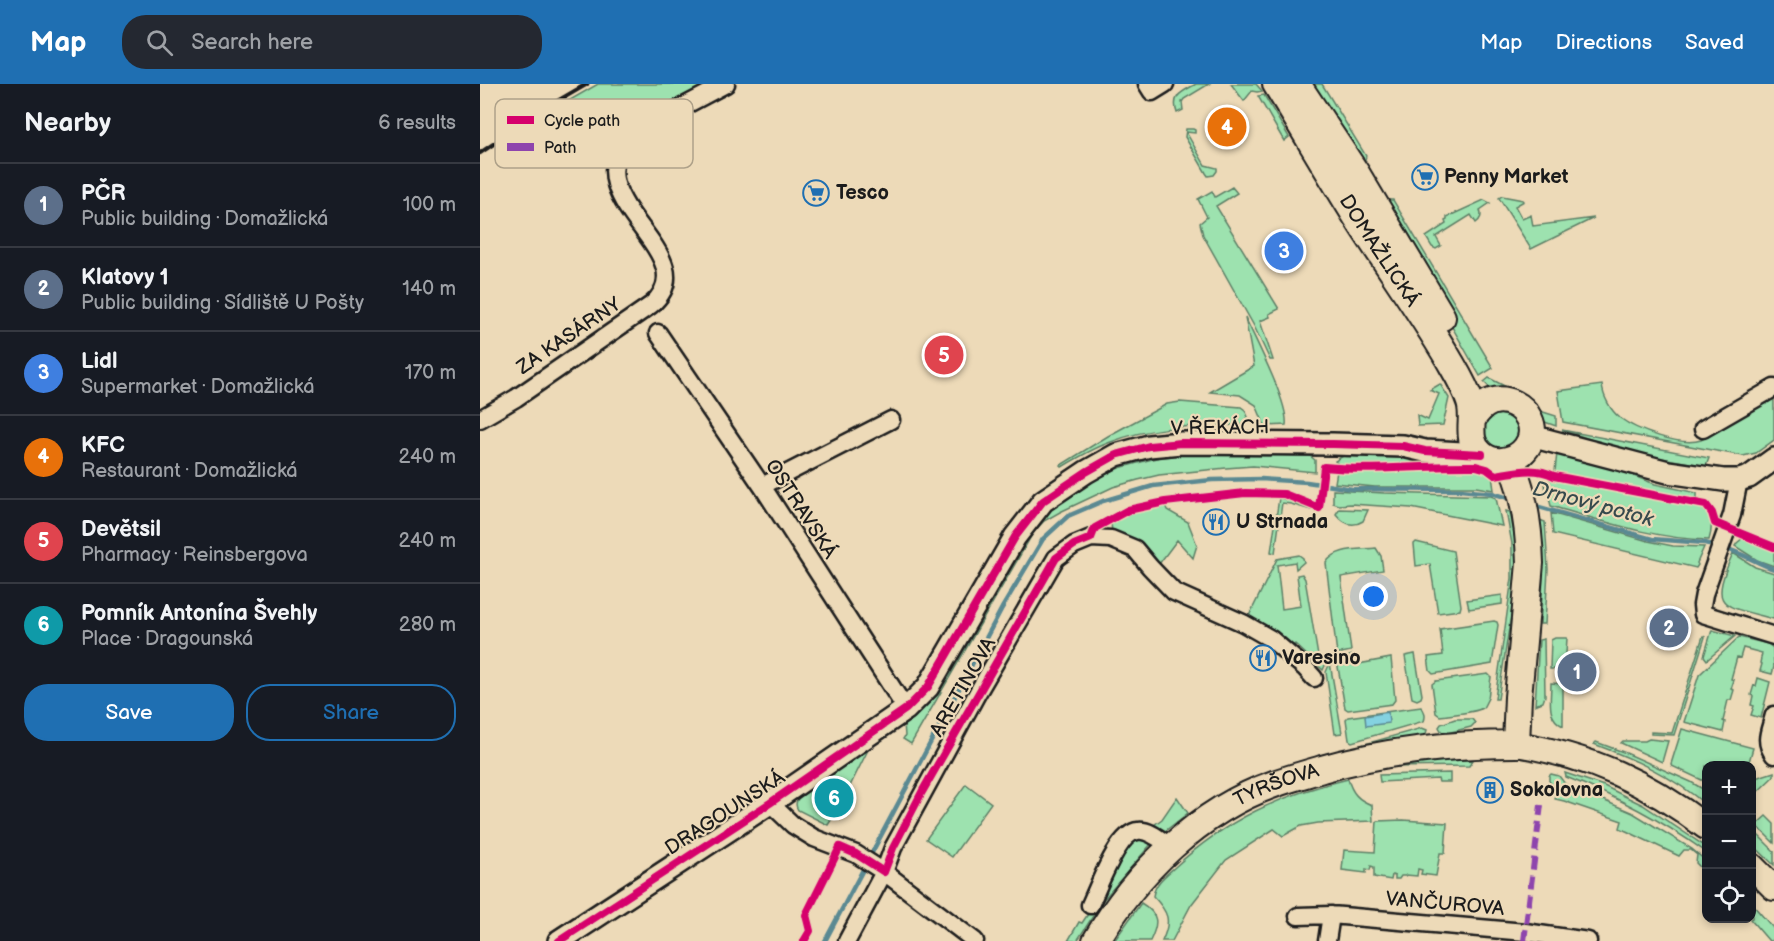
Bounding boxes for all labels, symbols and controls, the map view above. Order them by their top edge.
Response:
search box [122,15,542,69]
text: Map [30,26,86,59]
icon: search [143,26,176,59]
text: Search here [191,29,313,56]
text: Map [1480,30,1523,55]
text: Directions [1556,30,1652,55]
text: Saved [1685,30,1744,55]
legend [495,99,693,168]
pin: 4 [1208,104,1246,150]
text: Nearby [24,108,111,139]
text: 6 results [378,111,456,135]
text: Cycle path [544,112,620,131]
text: Path [544,139,576,158]
supermarket icon: Penny Market [1410,162,1440,192]
place label: Penny Market [1444,165,1569,189]
supermarket icon: Tesco [801,178,831,208]
text: PČR [81,180,125,207]
place label: Tesco [836,181,889,205]
street label: DOMAŽLICKÁ [1334,190,1426,312]
text: 1 [39,193,48,217]
text: 100 m [403,193,456,217]
text: Public building · Domažlická [81,207,328,231]
pin: 3 [1264,228,1304,274]
text: Klatovy 1 [81,264,169,291]
text: 2 [38,277,49,301]
text: 140 m [402,277,456,301]
text: Public building · Sídliště U Pošty [81,291,364,315]
street label: ZA KASÁRNY [511,291,626,380]
pin: 5 [924,332,964,378]
text: Lidl [81,348,117,375]
text: 3 [38,361,49,385]
text: 170 m [405,361,456,385]
text: Supermarket · Domažlická [81,375,315,399]
street label: V ŘEKÁCH [1170,414,1270,441]
text: KFC [81,432,125,459]
text: 4 [38,445,49,469]
text: 240 m [399,445,456,469]
street label: OSTRAVSKÁ [760,454,843,564]
text: Restaurant · Domažlická [81,459,298,483]
water label: Drnový potok [1530,476,1657,532]
restaurant icon: U Strnada [1201,507,1231,537]
place label: U Strnada [1236,510,1328,534]
text: Devětsil [81,516,161,543]
text: 5 [38,529,49,553]
text: 240 m [399,529,456,553]
text: Pharmacy · Reinsbergova [81,543,308,567]
your location [1359,582,1388,611]
text: Pomník Antonína Švehly [81,600,317,627]
pin: 2 [1650,606,1688,650]
text: 6 [37,613,50,637]
text: 280 m [399,613,456,637]
text: Place · Dragounská [81,627,253,651]
street label: ARETINOVA [925,632,1001,741]
restaurant icon: Varesino [1248,643,1278,673]
place label: Varesino [1282,646,1361,670]
pin: 1 [1558,650,1596,694]
button: Save [24,684,234,741]
button: Share [246,684,456,741]
street label: TYRŠOVA [1230,758,1322,812]
map controls [1702,761,1756,923]
button: + [1702,761,1756,815]
street label: DRAGOUNSKÁ [660,764,790,861]
building icon: Sokolovna [1475,775,1505,805]
pin: 6 [814,776,854,820]
place label: Sokolovna [1510,778,1603,802]
button: − [1702,815,1756,869]
button: locate [1702,869,1756,923]
street label: VANČUROVA [1385,885,1506,921]

